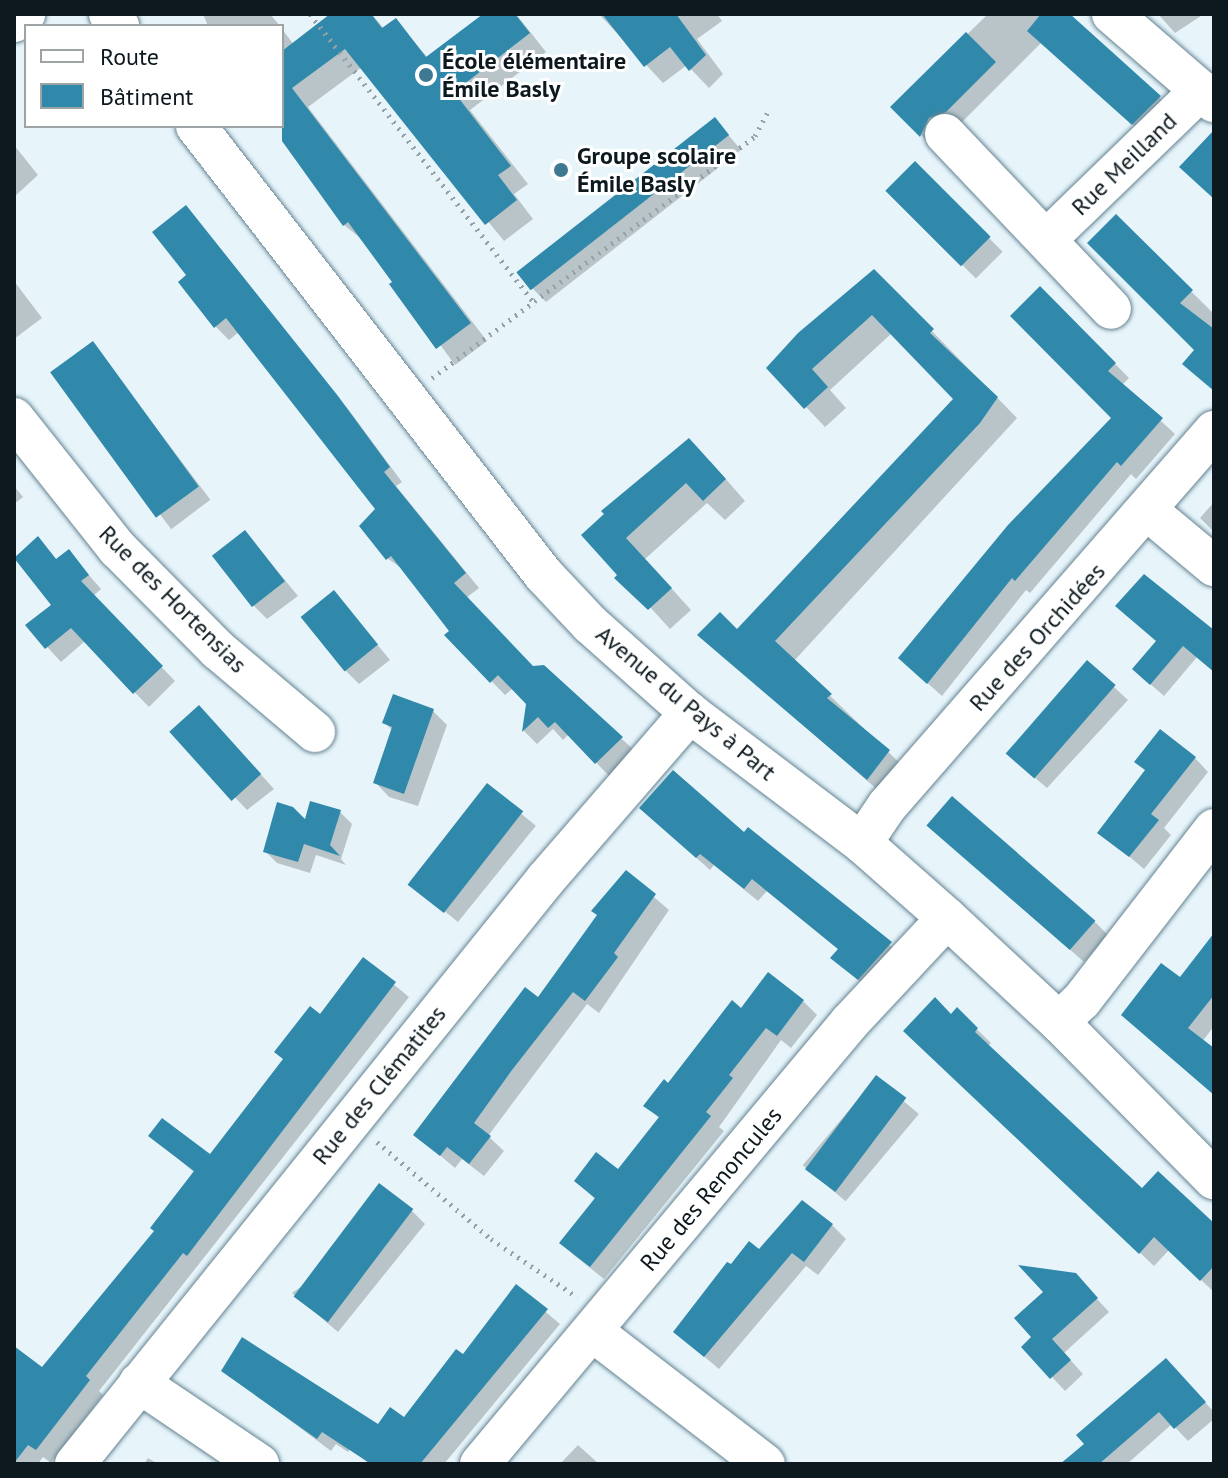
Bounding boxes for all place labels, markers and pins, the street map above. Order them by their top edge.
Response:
place label: École élémentaire Émile Basly [442,47,626,103]
marker: École élémentaire Émile Basly [417,66,435,84]
place label: Groupe scolaire Émile Basly [577,142,736,198]
marker: Groupe scolaire Émile Basly [552,161,570,179]

